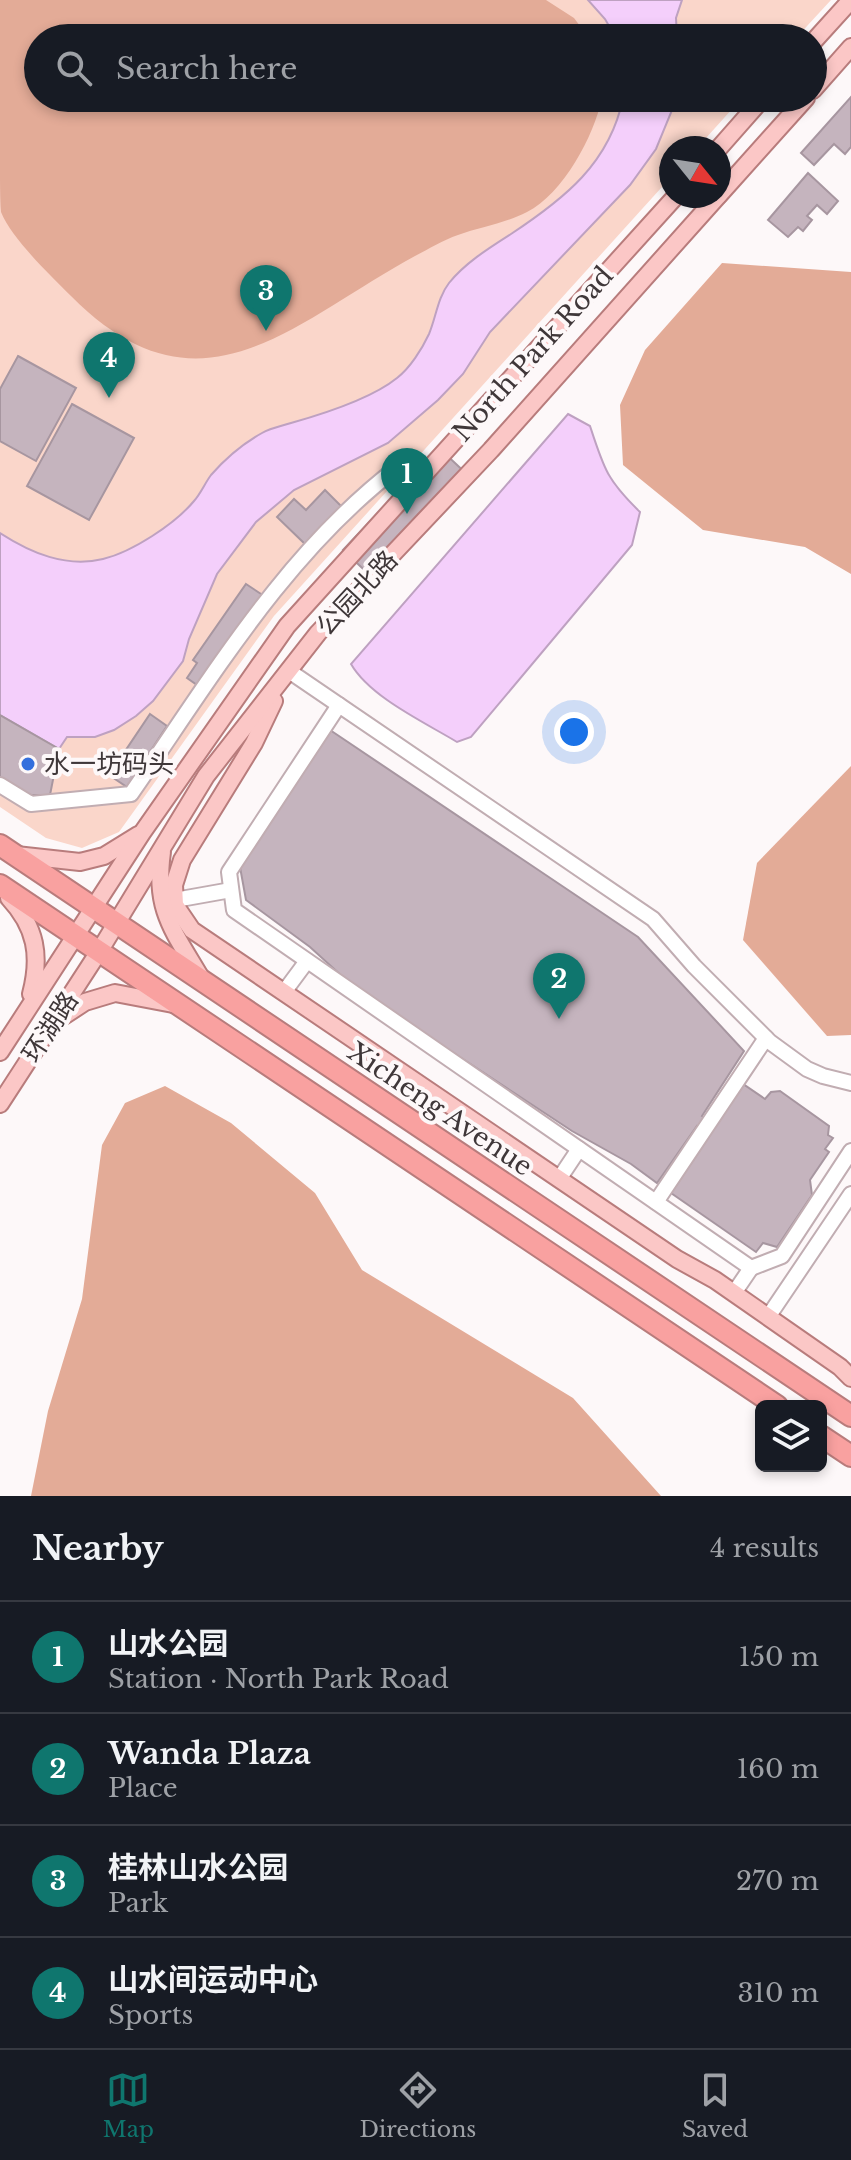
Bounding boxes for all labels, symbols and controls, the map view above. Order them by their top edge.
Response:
search box [24,24,827,112]
icon: search [52,46,96,90]
text: Search here [116,50,297,87]
north arrow [659,136,731,208]
street label: North Park Road [446,260,620,448]
pin: 3 [240,265,292,331]
pin: 4 [83,332,135,398]
pin: 1 [381,448,433,514]
street label: 公园北路 [310,544,404,642]
your location [554,712,594,752]
place label: 水一坊码头 [44,748,174,780]
marker: 水一坊码头 [19,755,37,773]
pin: 2 [533,953,585,1019]
street label: 环湖路 [15,986,85,1068]
street label: Xicheng Avenue [342,1035,538,1183]
map controls [755,1400,827,1472]
button: layers [755,1400,827,1472]
text: Nearby [32,1527,164,1569]
text: 4 results [710,1532,819,1564]
text: 山水公园 [108,1625,228,1662]
text: 1 [52,1641,64,1673]
text: 150 m [739,1641,819,1673]
text: Station · North Park Road [108,1663,449,1695]
text: Wanda Plaza [108,1735,311,1772]
text: 2 [50,1753,66,1785]
text: 160 m [737,1753,819,1785]
text: Place [108,1772,178,1804]
text: 桂林山水公园 [108,1849,288,1886]
text: 3 [50,1865,66,1897]
text: 270 m [736,1865,819,1897]
text: Park [108,1887,168,1919]
text: 山水间运动中心 [108,1961,318,1998]
text: 4 [49,1977,67,2009]
text: 310 m [737,1977,819,2009]
text: Sports [108,1999,193,2031]
tab: Map [103,2068,154,2143]
tab: Directions [359,2068,476,2143]
tab: Saved [682,2068,748,2143]

